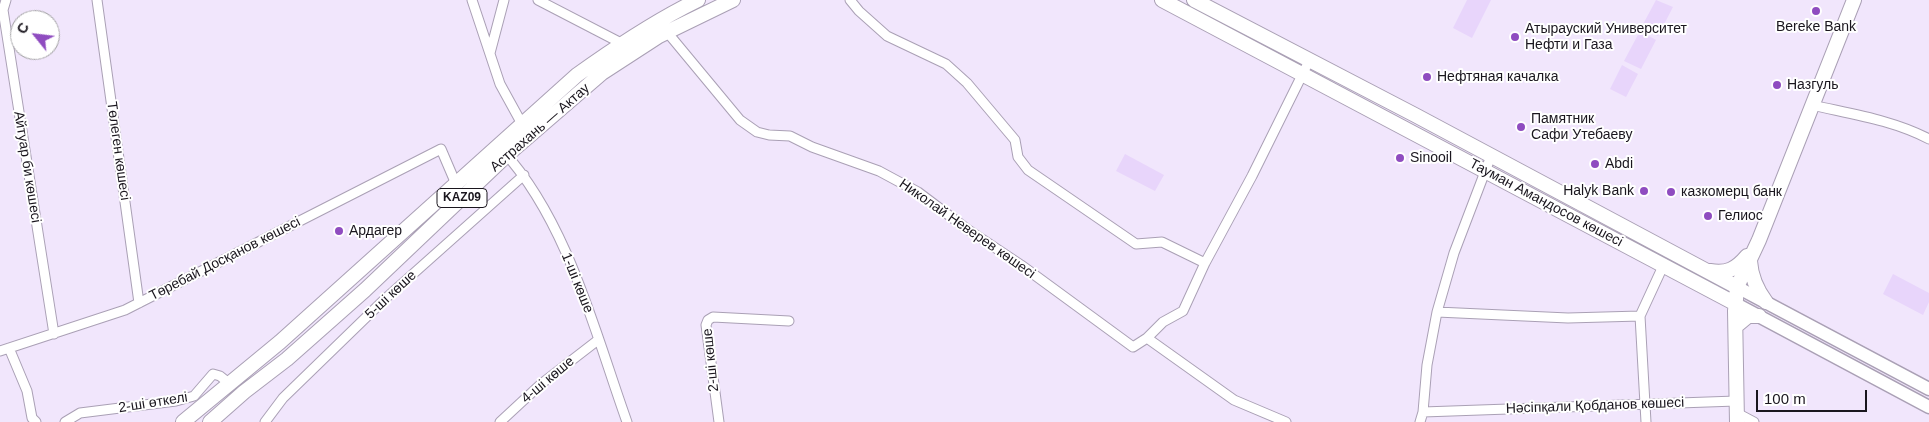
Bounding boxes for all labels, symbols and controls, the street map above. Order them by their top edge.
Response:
marker: Bereke Bank [1810,5,1822,17]
north arrow [10,10,60,60]
place label: Bereke Bank [1776,19,1856,35]
text: С [13,20,32,37]
place label: Атырауский Университет Нефти и Газа [1525,21,1687,54]
marker: Атырауский Университет Нефти и Газа [1509,31,1521,43]
place label: Нефтяная качалка [1437,69,1558,85]
marker: Нефтяная качалка [1421,71,1433,83]
place label: Назгуль [1787,77,1838,93]
marker: Назгуль [1771,79,1783,91]
street label: Астрахань — Актау [487,80,593,176]
street label: Төлеген көшесі [103,101,133,201]
street label: Айтуар би көшесі [10,110,44,224]
place label: Памятник Сафи Утебаеву [1531,111,1632,144]
marker: Памятник Сафи Утебаеву [1515,121,1527,133]
place label: Sinooil [1410,150,1452,166]
marker: Sinooil [1394,152,1406,164]
street label: Тауман Амандосов көшесі [1466,155,1626,251]
place label: Abdi [1605,156,1633,172]
marker: Abdi [1589,158,1601,170]
street label: Николай Неверев көшесі [896,176,1038,282]
place label: Halyk Bank [1563,183,1634,199]
place label: казкомерц банк [1681,184,1782,200]
marker: Halyk Bank [1638,185,1650,197]
marker: казкомерц банк [1665,186,1677,198]
road number: KAZ09 [437,188,487,208]
place label: Гелиос [1718,208,1763,224]
marker: Гелиос [1702,210,1714,222]
street label: Төребай Досқанов көшесі [147,214,303,304]
place label: Ардагер [349,223,402,239]
marker: Ардагер [333,225,345,237]
street label: 1-ші көше [557,250,597,316]
street label: 5-шi көше [362,267,420,323]
street label: 2-ші көше [699,327,723,393]
street label: 4-шi көше [518,353,578,407]
scale bar [1759,380,1870,412]
street label: 2-ші өткелі [117,389,189,417]
text: 100 m [1764,390,1806,407]
street label: Нәсіпқали Қобданов көшесі [1505,394,1685,418]

